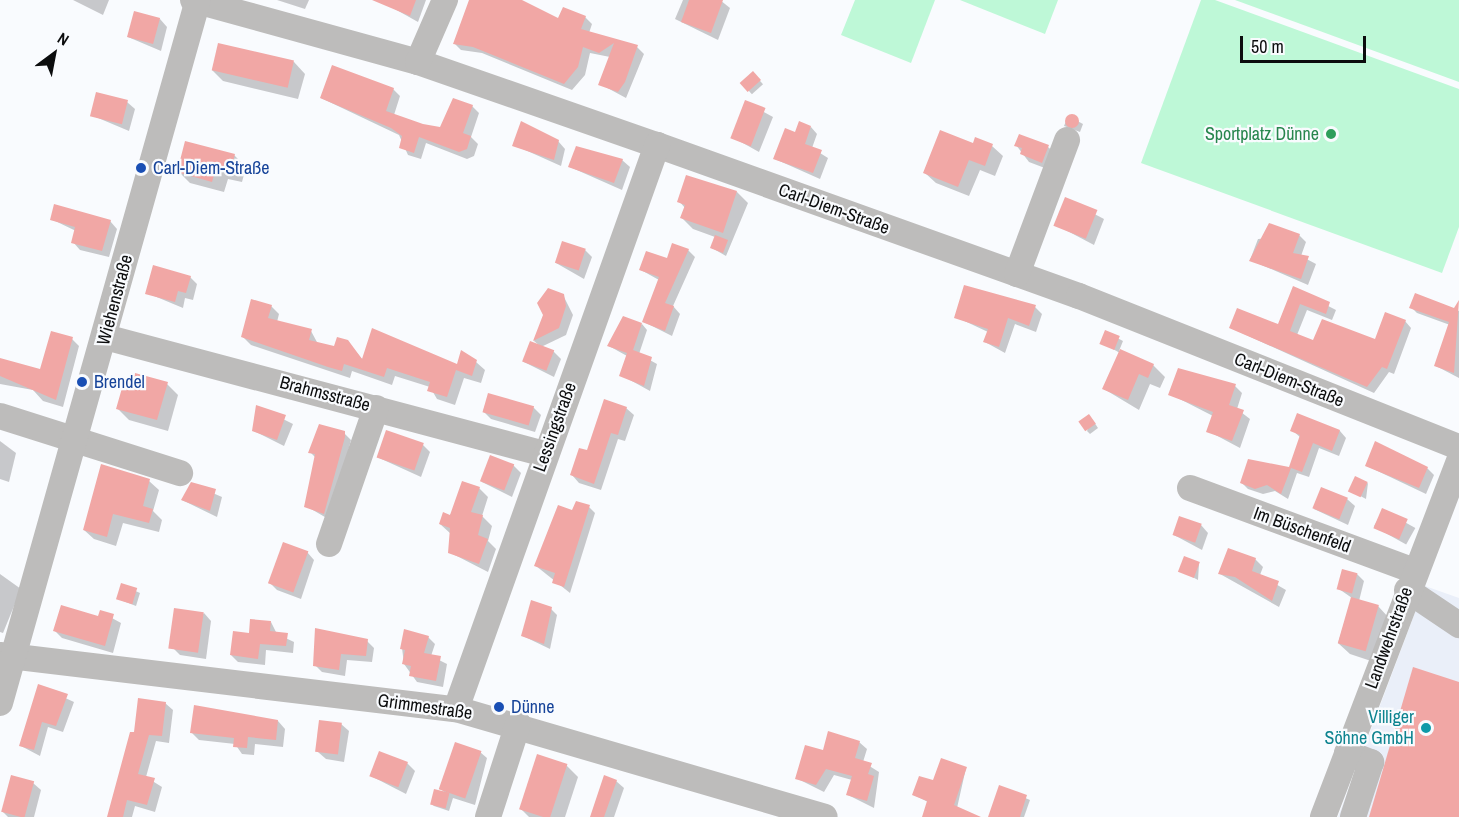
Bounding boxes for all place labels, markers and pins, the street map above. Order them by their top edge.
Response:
place label: Sportplatz Dünne [1205,123,1319,145]
marker: Sportplatz Dünne [1324,127,1338,141]
place label: Carl-Diem-Straße [153,157,269,179]
marker: Carl-Diem-Straße [134,161,148,175]
place label: Brendel [94,371,145,393]
marker: Brendel [75,375,89,389]
place label: Dünne [511,696,554,718]
marker: Dünne [492,700,506,714]
place label: Villiger Söhne GmbH [1325,707,1414,750]
marker: Villiger Söhne GmbH [1419,721,1433,735]

